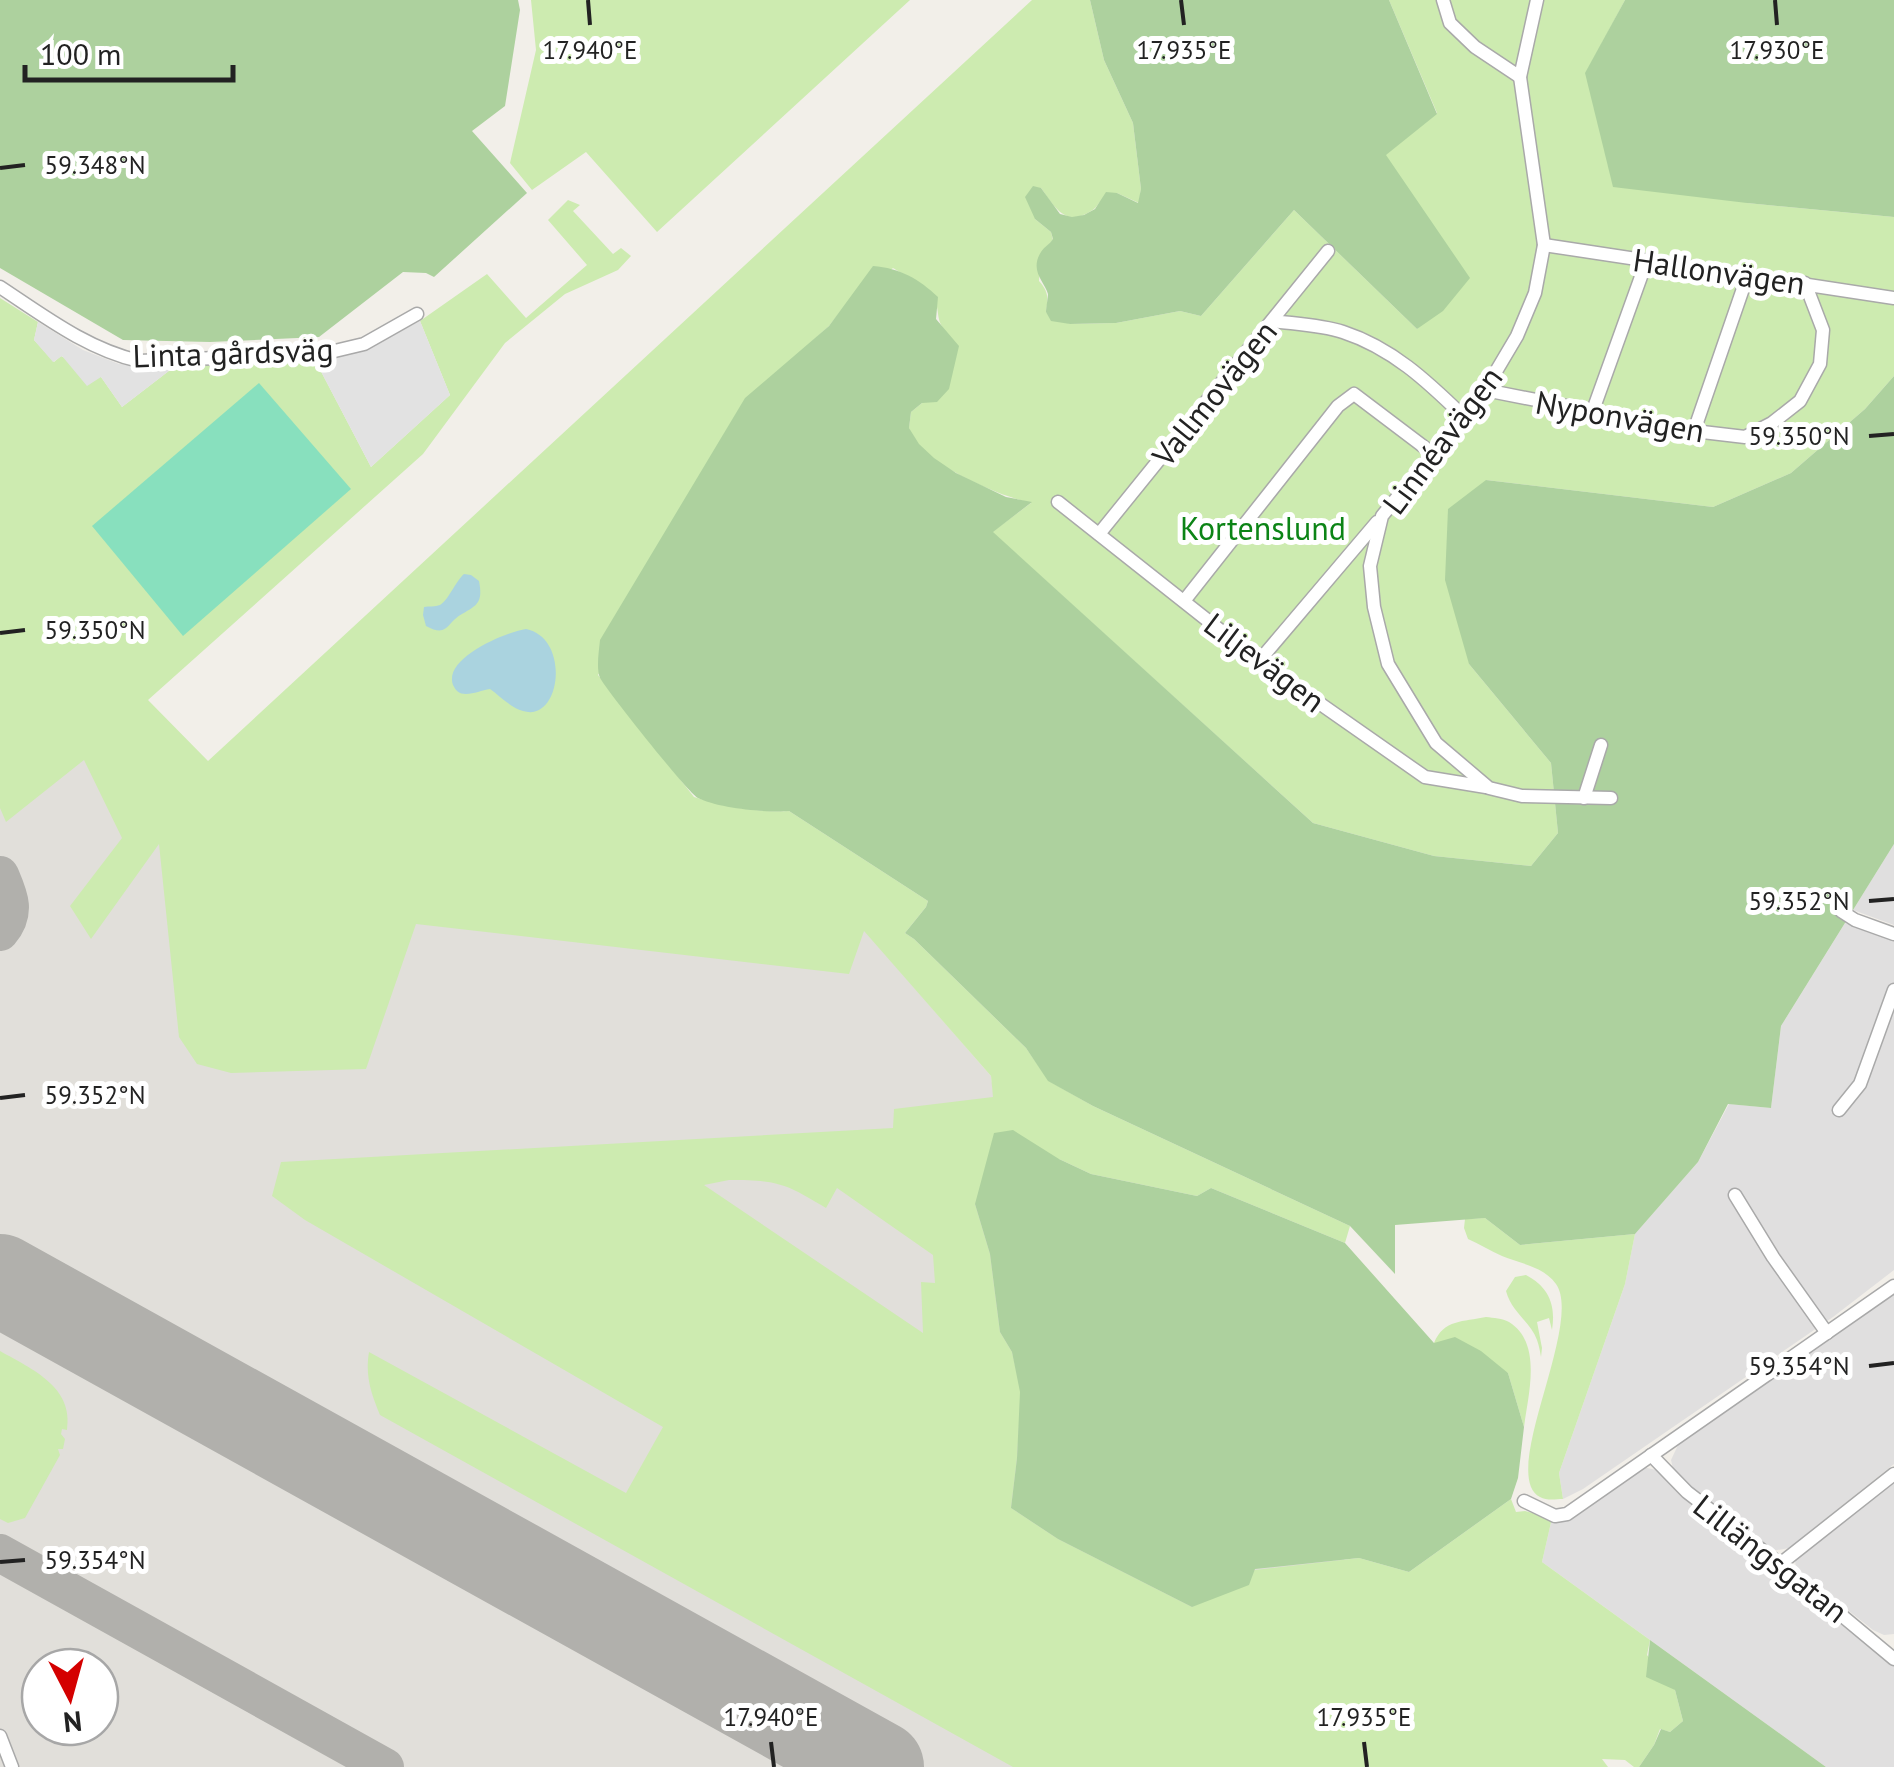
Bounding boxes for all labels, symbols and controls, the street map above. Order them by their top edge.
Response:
scale bar [25,20,232,82]
text: 100 m [40,34,121,73]
text: 17.940°E [543,34,637,66]
text: 17.935°E [1137,34,1231,66]
text: 17.930°E [1730,34,1824,66]
text: 59.348°N [45,149,145,181]
street label: Hallonvägen [1630,238,1808,304]
street label: Vallmovägen [1142,311,1286,475]
street label: Linta gårdsväg [132,328,334,376]
street label: Linnéavägen [1373,358,1511,522]
street label: Nyponvägen [1532,381,1708,451]
text: 59.350°N [1749,420,1849,452]
park label: Kortenslund [1180,507,1346,549]
street label: Liljevägen [1196,603,1334,721]
text: 59.350°N [45,614,145,646]
text: 59.352°N [1749,885,1849,917]
text: 59.352°N [45,1079,145,1111]
text: 59.354°N [1749,1350,1849,1382]
street label: Lillängsgatan [1685,1484,1857,1632]
text: 59.354°N [45,1544,145,1576]
north arrow [20,1647,120,1747]
text: 17.940°E [724,1701,818,1733]
text: 17.935°E [1317,1701,1411,1733]
text: N [62,1703,84,1742]

